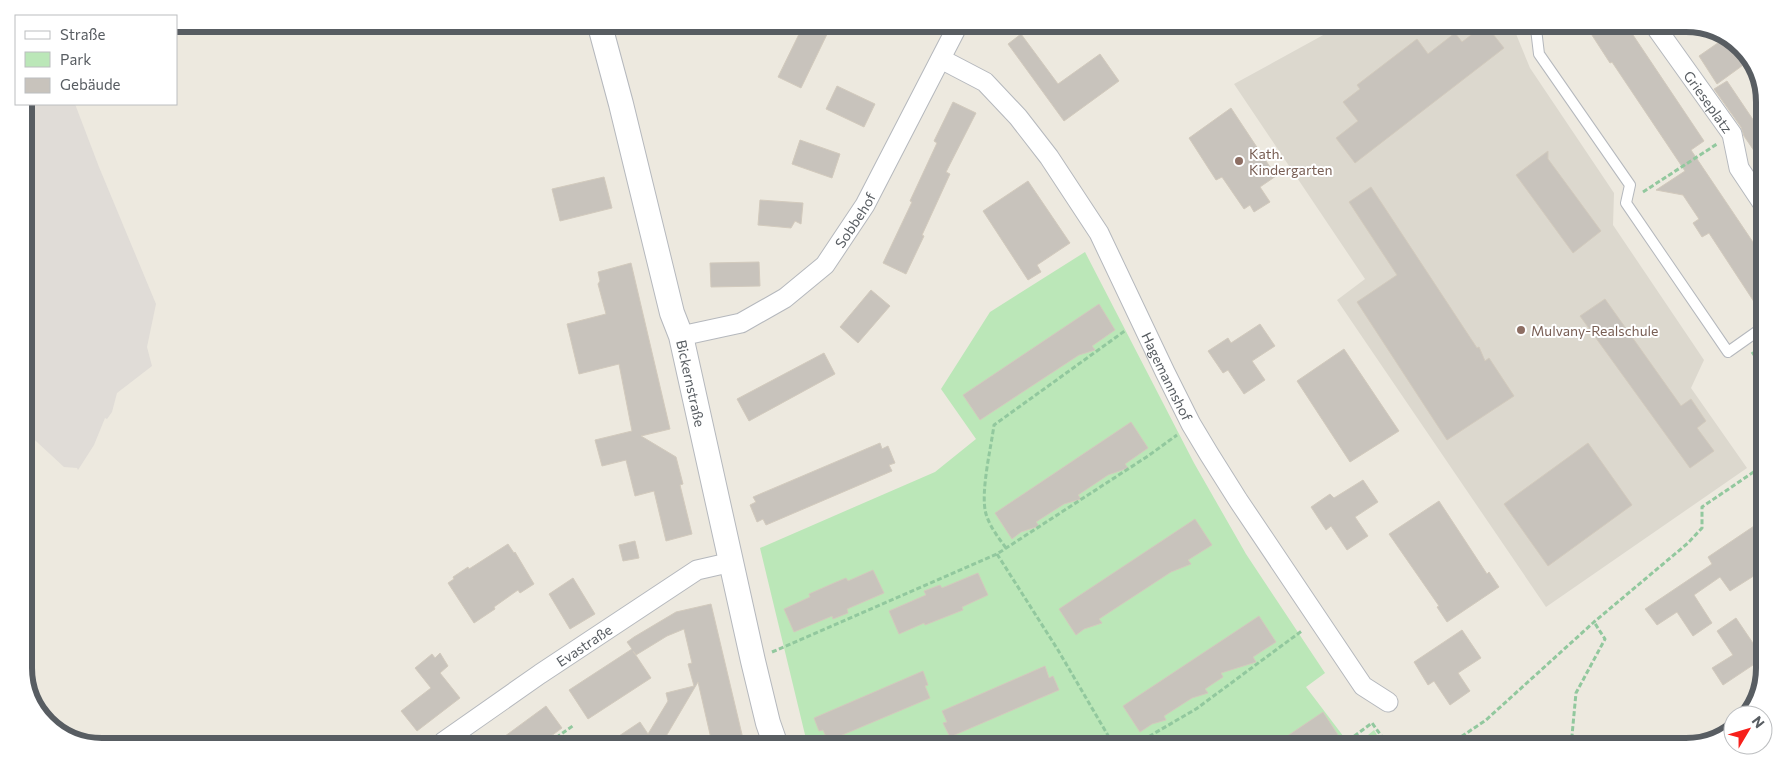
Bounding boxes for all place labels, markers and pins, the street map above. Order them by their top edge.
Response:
place label: Kath. Kindergarten [1249,145,1333,178]
marker: Kath. Kindergarten [1233,155,1245,167]
place label: Mulvany-Realschule [1531,322,1658,339]
marker: Mulvany-Realschule [1515,324,1527,336]

